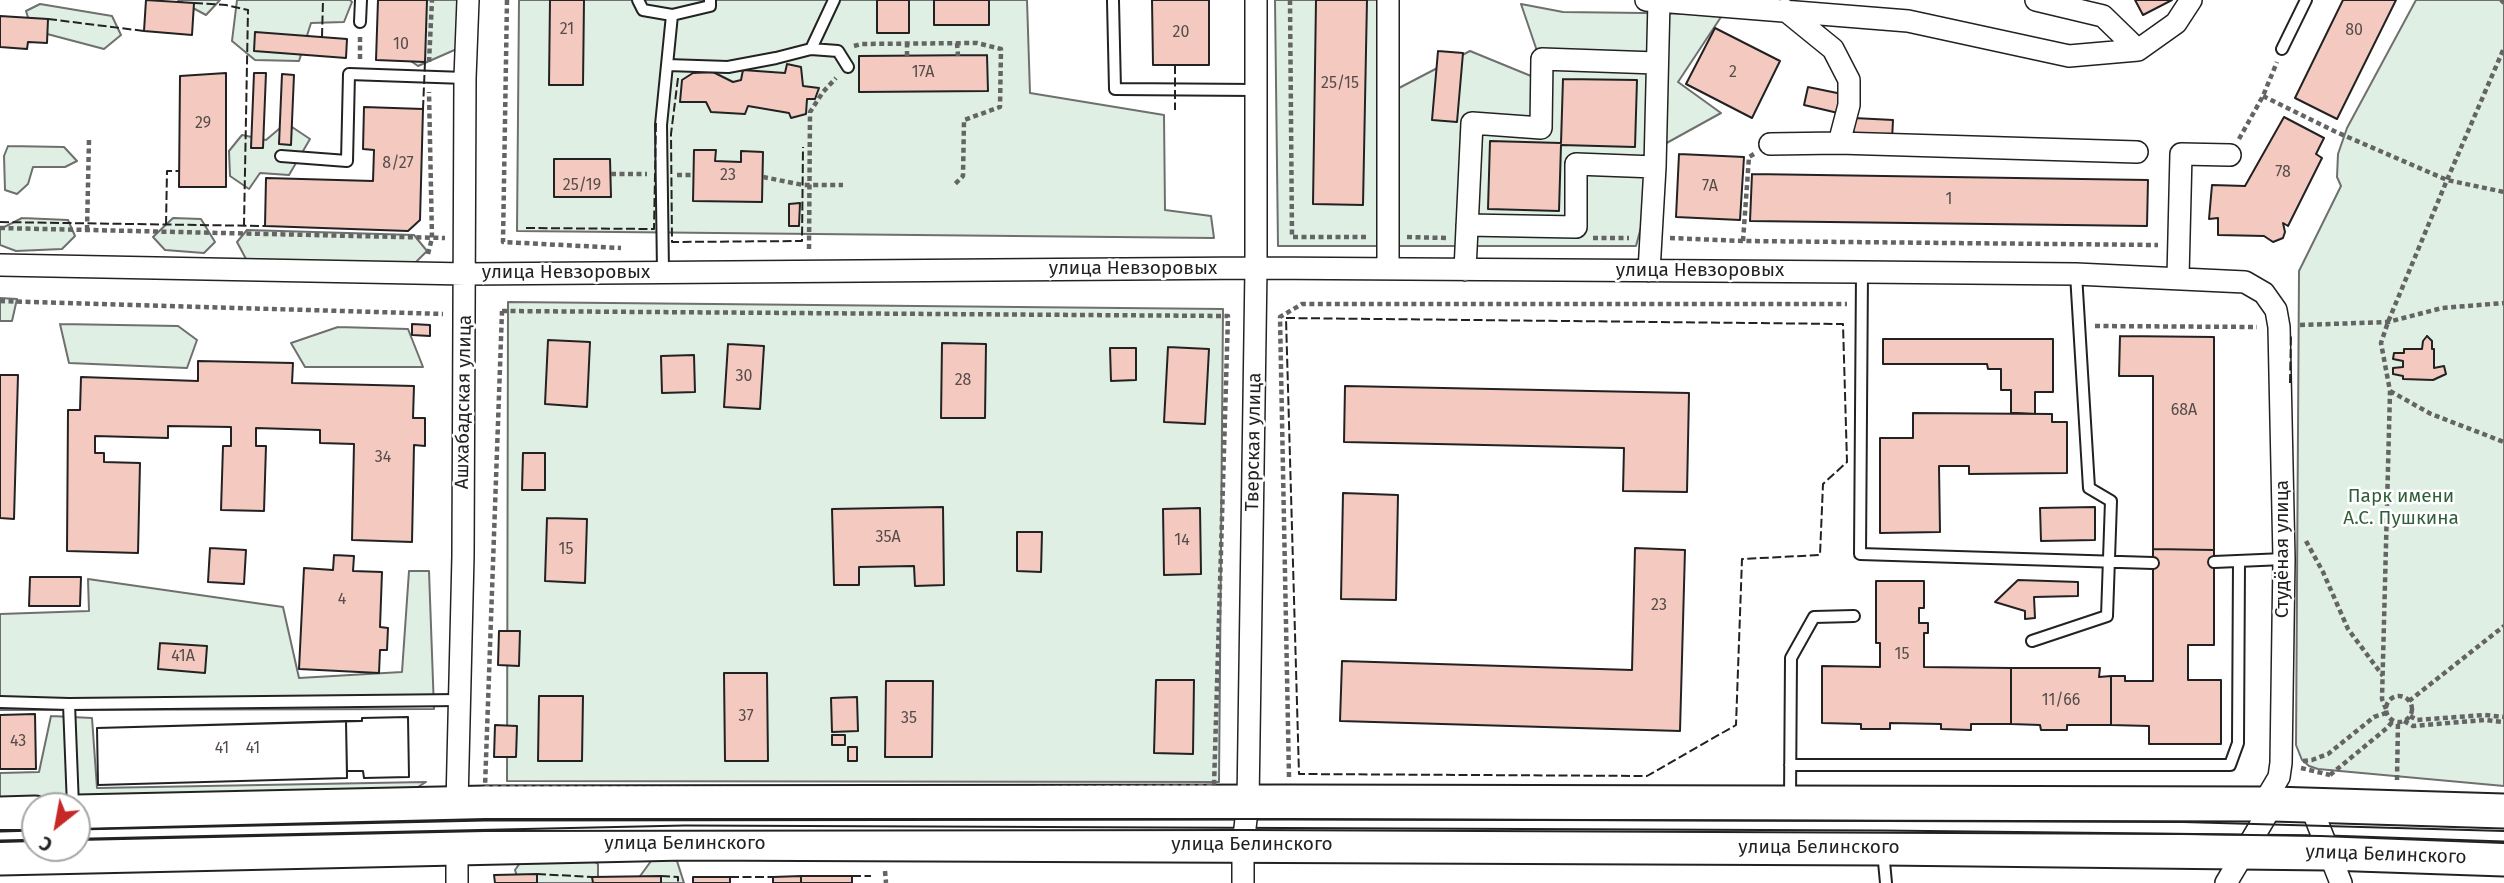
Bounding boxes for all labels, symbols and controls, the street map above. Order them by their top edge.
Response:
house number: 21 [560,20,574,40]
house number: 80 [2345,21,2363,41]
house number: 20 [1173,23,1189,43]
house number: 10 [393,35,409,55]
house number: 17А [912,63,934,83]
house number: 2 [1729,63,1737,83]
house number: 25/15 [1321,74,1359,94]
house number: 29 [195,114,211,134]
house number: 8/27 [382,154,414,174]
house number: 78 [2275,163,2291,183]
house number: 23 [720,166,736,186]
house number: 25/19 [563,176,601,196]
house number: 7А [1702,177,1718,197]
house number: 1 [1946,190,1952,210]
street label: улица Невзоровых [1049,258,1217,280]
street label: улица Невзоровых [1616,260,1784,282]
street label: улица Невзоровых [482,262,650,284]
street label: Ашхабадская улица [451,315,477,489]
house number: 30 [736,367,752,387]
house number: 28 [955,371,971,391]
street label: Тверская улица [1241,372,1267,512]
house number: 68А [2171,401,2197,421]
house number: 34 [375,448,391,468]
street label: Студёная улица [2272,480,2294,618]
park label: Парк имени А.С. Пушкина [2343,486,2459,530]
house number: 35А [875,528,901,548]
house number: 14 [1174,531,1190,551]
house number: 15 [559,540,573,560]
house number: 4 [338,590,346,610]
house number: 23 [1651,596,1667,616]
house number: 15 [1895,645,1909,665]
house number: 41А [171,647,195,667]
house number: 11/66 [2042,691,2080,711]
house number: 37 [738,707,754,727]
house number: 35 [901,709,917,729]
house number: 43 [10,732,26,752]
house number: 41 [215,739,229,759]
house number: 41 [246,739,260,759]
north arrow [21,792,91,862]
text: С [35,831,57,856]
street label: улица Белинского [604,833,766,855]
street label: улица Белинского [1171,834,1333,856]
street label: улица Белинского [1738,837,1900,859]
street label: улица Белинского [2305,841,2467,869]

